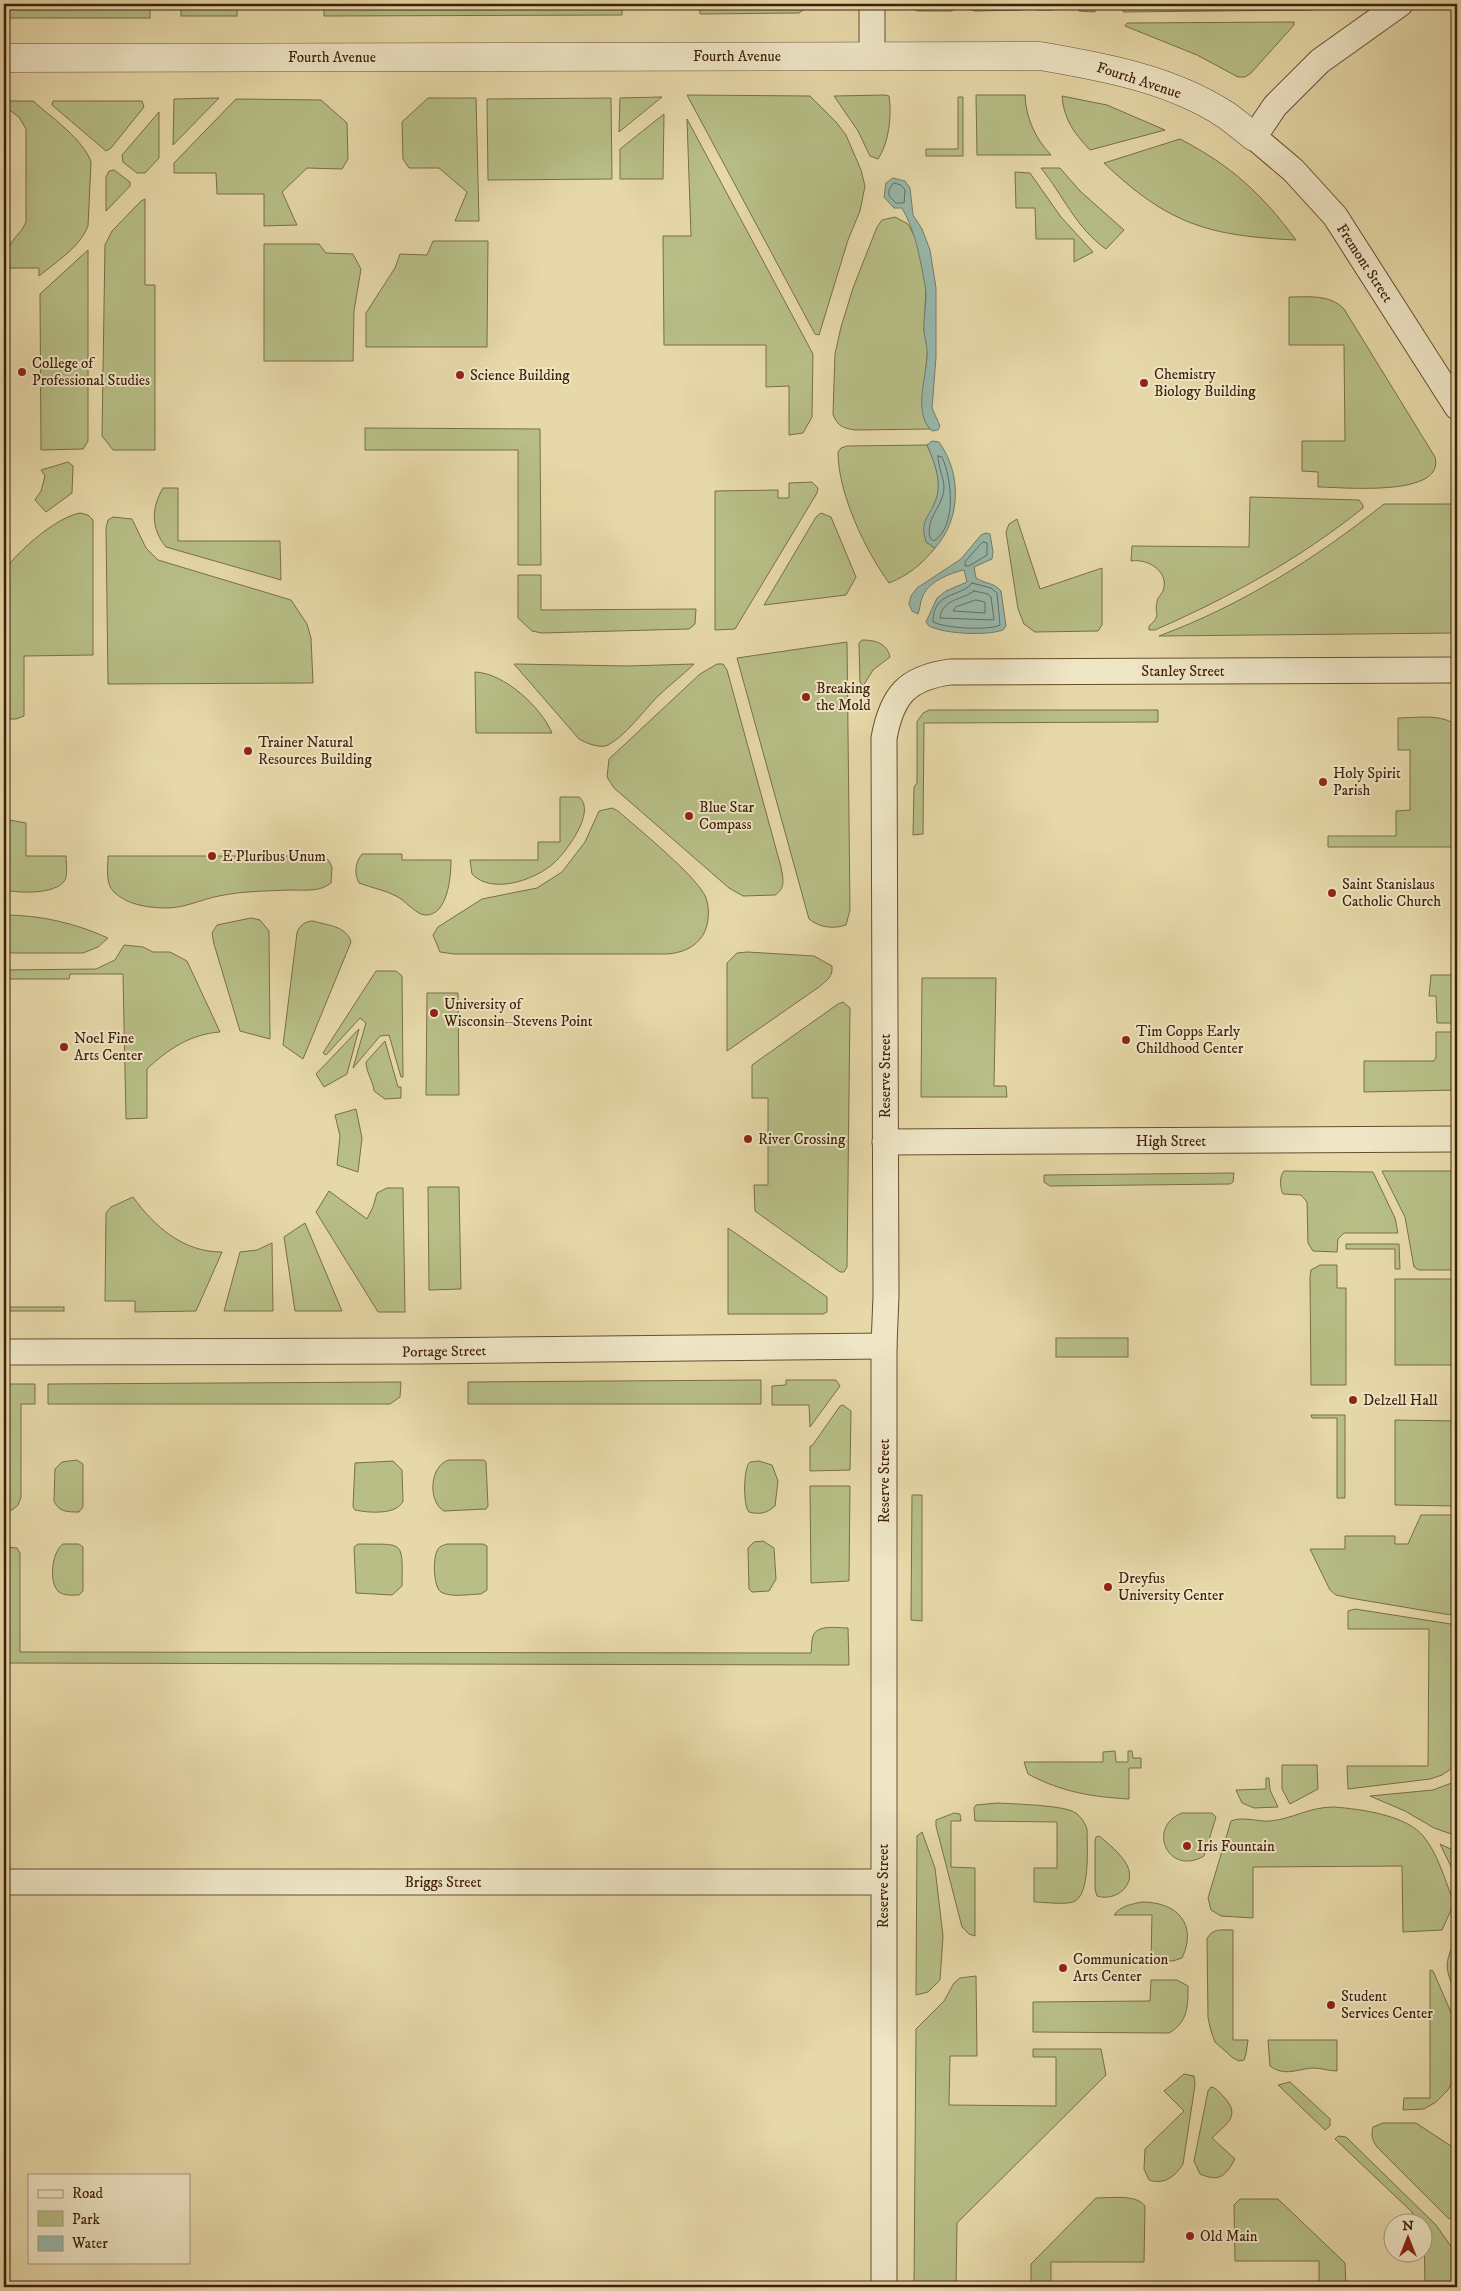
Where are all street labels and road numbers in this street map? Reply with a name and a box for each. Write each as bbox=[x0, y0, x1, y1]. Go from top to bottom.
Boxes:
street label: Fourth Avenue bbox=[693, 47, 781, 66]
street label: Fourth Avenue bbox=[288, 48, 376, 67]
street label: Fourth Avenue bbox=[1094, 58, 1184, 103]
street label: Fremont Street bbox=[1332, 220, 1397, 306]
street label: Stanley Street bbox=[1141, 662, 1225, 681]
street label: Reserve Street bbox=[876, 1034, 895, 1118]
street label: High Street bbox=[1136, 1132, 1206, 1151]
street label: Portage Street bbox=[402, 1341, 487, 1362]
street label: Reserve Street bbox=[875, 1439, 894, 1523]
street label: Reserve Street bbox=[874, 1844, 893, 1928]
street label: Briggs Street bbox=[404, 1873, 482, 1892]

